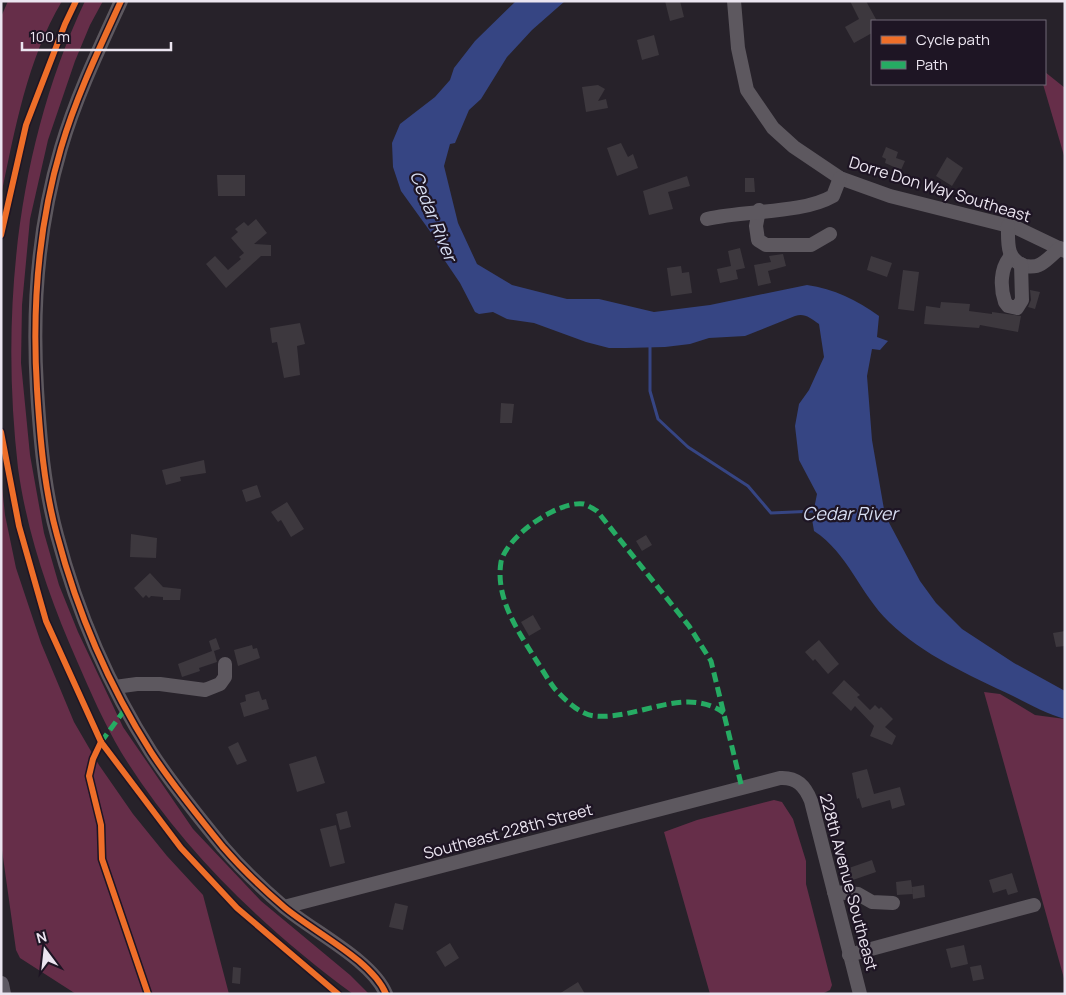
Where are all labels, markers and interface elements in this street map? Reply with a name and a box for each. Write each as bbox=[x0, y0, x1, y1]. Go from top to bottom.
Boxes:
scale bar bbox=[22, 20, 171, 52]
legend bbox=[871, 20, 1046, 85]
text: 100 m bbox=[30, 26, 70, 47]
text: Cycle path bbox=[916, 29, 990, 50]
text: Path bbox=[916, 54, 948, 75]
street label: Dorre Don Way Southeast bbox=[846, 151, 1034, 227]
water label: Cedar River bbox=[405, 167, 464, 267]
water label: Cedar River bbox=[802, 501, 900, 525]
street label: 228th Avenue Southeast bbox=[815, 791, 883, 973]
street label: Southeast 228th Street bbox=[421, 798, 595, 864]
north arrow bbox=[20, 925, 70, 975]
text: N bbox=[34, 926, 49, 947]

